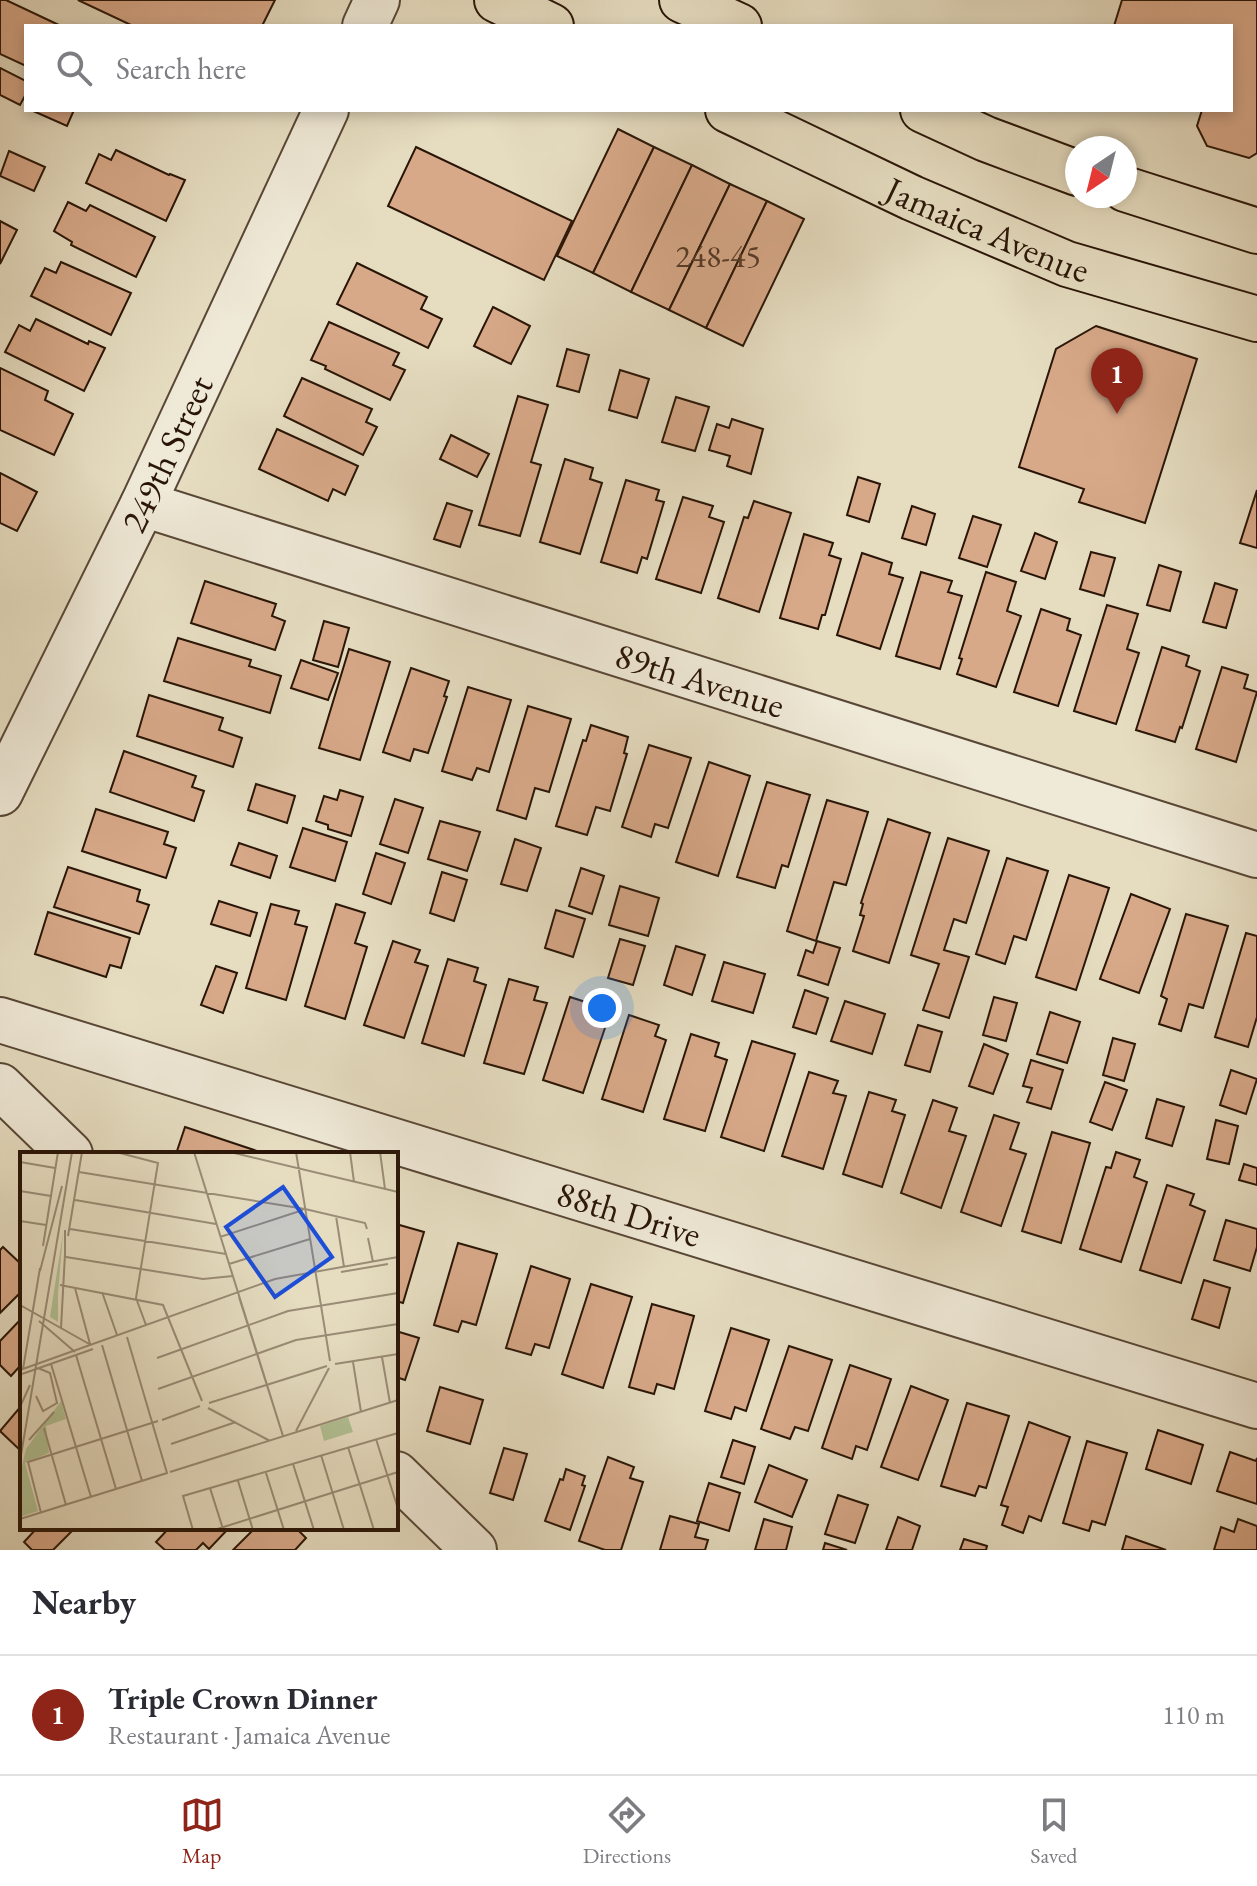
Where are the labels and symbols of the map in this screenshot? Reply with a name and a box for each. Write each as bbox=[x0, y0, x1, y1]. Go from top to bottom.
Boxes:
north arrow bbox=[1065, 136, 1137, 208]
street label: Jamaica Avenue bbox=[875, 164, 1095, 293]
house number: 248-45 bbox=[675, 235, 761, 277]
pin: 1 bbox=[1091, 348, 1143, 414]
street label: 249th Street bbox=[109, 367, 223, 540]
street label: 89th Avenue bbox=[609, 631, 791, 728]
your location bbox=[582, 988, 622, 1028]
inset map bbox=[20, 1152, 398, 1530]
street label: 88th Drive bbox=[551, 1169, 707, 1257]

